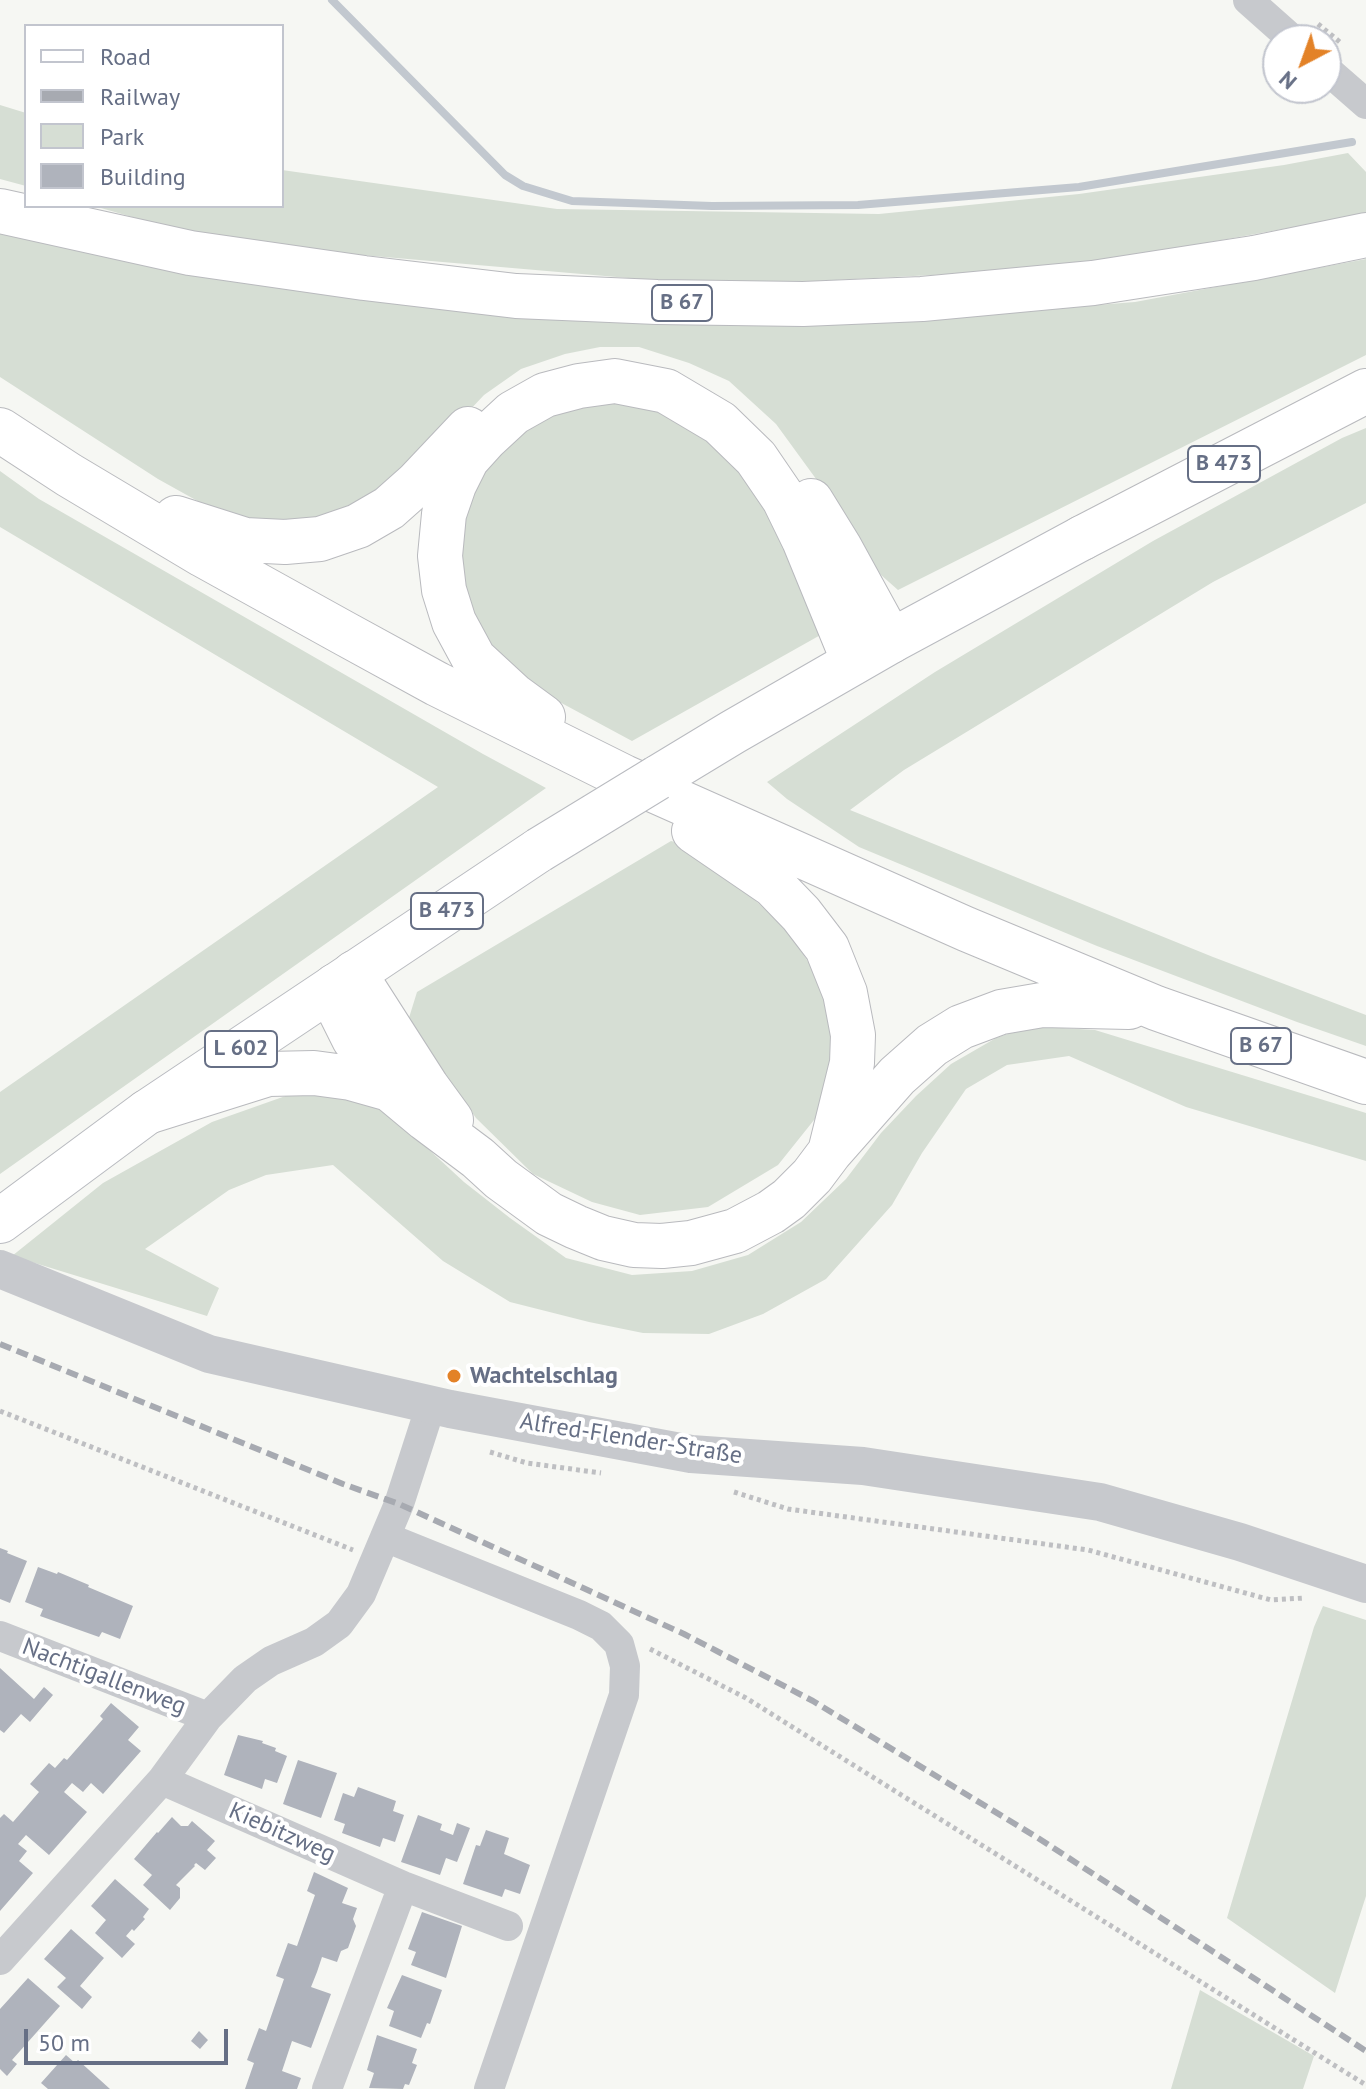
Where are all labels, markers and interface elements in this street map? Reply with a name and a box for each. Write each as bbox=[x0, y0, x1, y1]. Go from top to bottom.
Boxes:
legend bbox=[24, 24, 284, 208]
north arrow bbox=[1262, 24, 1342, 104]
text: Road bbox=[100, 41, 151, 72]
text: N bbox=[1273, 65, 1302, 96]
text: Railway bbox=[100, 81, 180, 112]
text: Park bbox=[100, 121, 144, 152]
text: Building bbox=[100, 161, 186, 192]
road number: B 67 bbox=[652, 285, 712, 321]
road number: B 473 bbox=[1188, 446, 1260, 482]
road number: B 473 bbox=[411, 893, 483, 929]
road number: B 67 bbox=[1231, 1028, 1291, 1064]
road number: L 602 bbox=[205, 1031, 277, 1067]
place label: Wachtelschlag bbox=[470, 1362, 618, 1390]
marker: Wachtelschlag bbox=[445, 1367, 463, 1385]
street label: Alfred-Flender-Straße bbox=[518, 1407, 744, 1471]
street label: Nachtigallenweg bbox=[18, 1633, 190, 1721]
street label: Kiebitzweg bbox=[224, 1797, 340, 1869]
scale bar bbox=[28, 2013, 232, 2063]
text: 50 m bbox=[38, 2027, 90, 2058]

